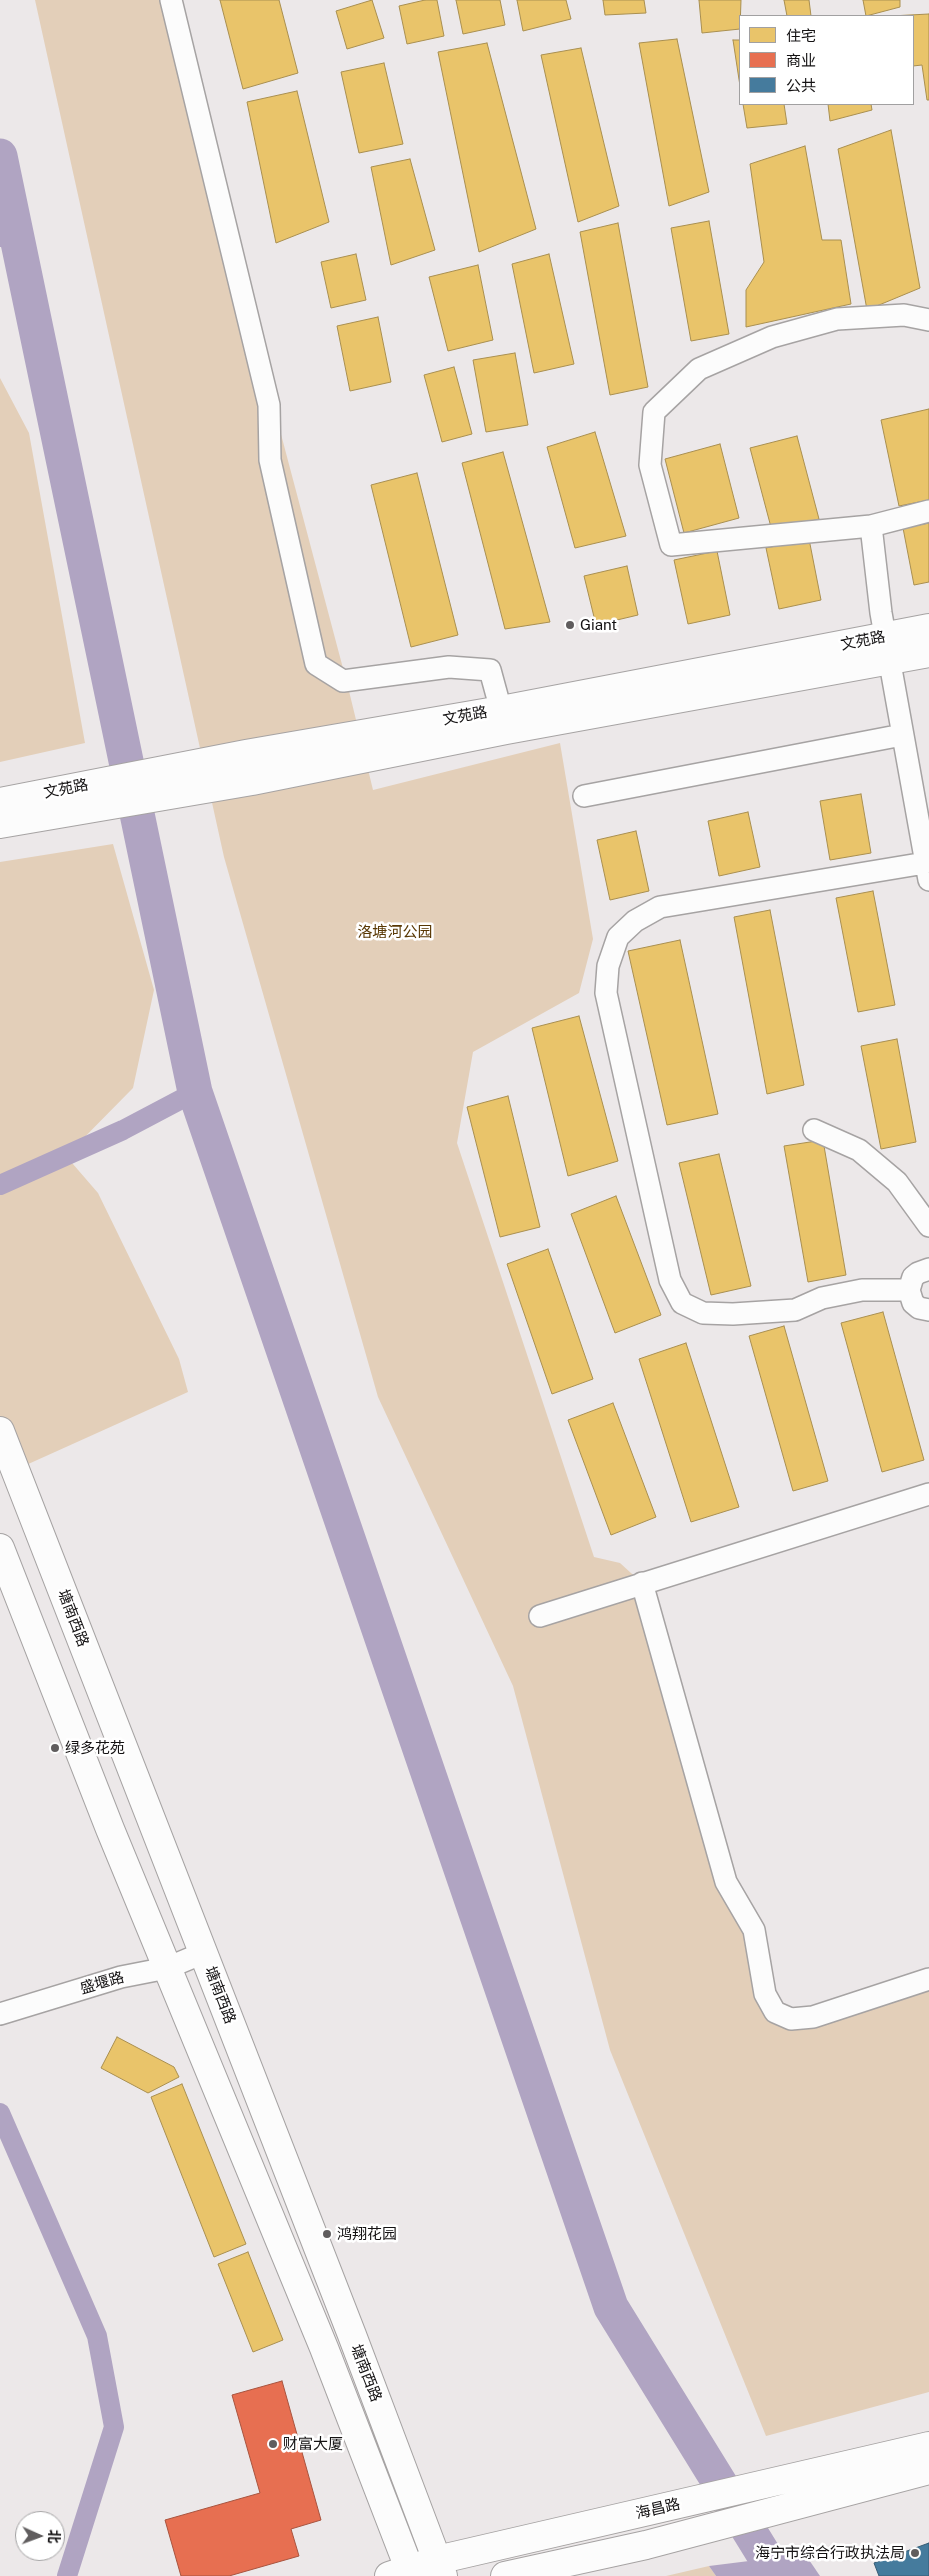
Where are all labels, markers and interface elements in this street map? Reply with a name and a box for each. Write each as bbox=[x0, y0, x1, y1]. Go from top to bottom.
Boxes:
legend bbox=[739, 15, 914, 105]
text: 住宅 bbox=[786, 27, 816, 44]
text: 商业 bbox=[786, 52, 816, 69]
text: 公共 bbox=[786, 77, 816, 94]
place label: Giant bbox=[580, 616, 617, 634]
marker: Giant bbox=[564, 619, 576, 631]
street label: 文苑路 bbox=[839, 628, 887, 654]
street label: 文苑路 bbox=[441, 703, 489, 729]
street label: 文苑路 bbox=[42, 776, 90, 802]
park label: 洛塘河公园 bbox=[358, 923, 432, 941]
street label: 塘南西路 bbox=[54, 1587, 92, 1649]
place label: 绿多花苑 bbox=[65, 1739, 125, 1757]
marker: 绿多花苑 bbox=[49, 1742, 61, 1754]
street label: 塘南西路 bbox=[201, 1964, 239, 2026]
street label: 盛堰路 bbox=[78, 1968, 126, 1998]
place label: 鸿翔花园 bbox=[337, 2225, 397, 2243]
marker: 鸿翔花园 bbox=[321, 2228, 333, 2240]
street label: 塘南西路 bbox=[347, 2342, 385, 2404]
place label: 财富大厦 bbox=[283, 2435, 343, 2453]
marker: 财富大厦 bbox=[267, 2438, 279, 2450]
street label: 海昌路 bbox=[634, 2495, 682, 2523]
north arrow bbox=[15, 2511, 65, 2561]
text: 北 bbox=[46, 2529, 62, 2544]
place label: 海宁市综合行政执法局 bbox=[755, 2544, 905, 2562]
marker: 海宁市综合行政执法局 bbox=[909, 2547, 921, 2559]

